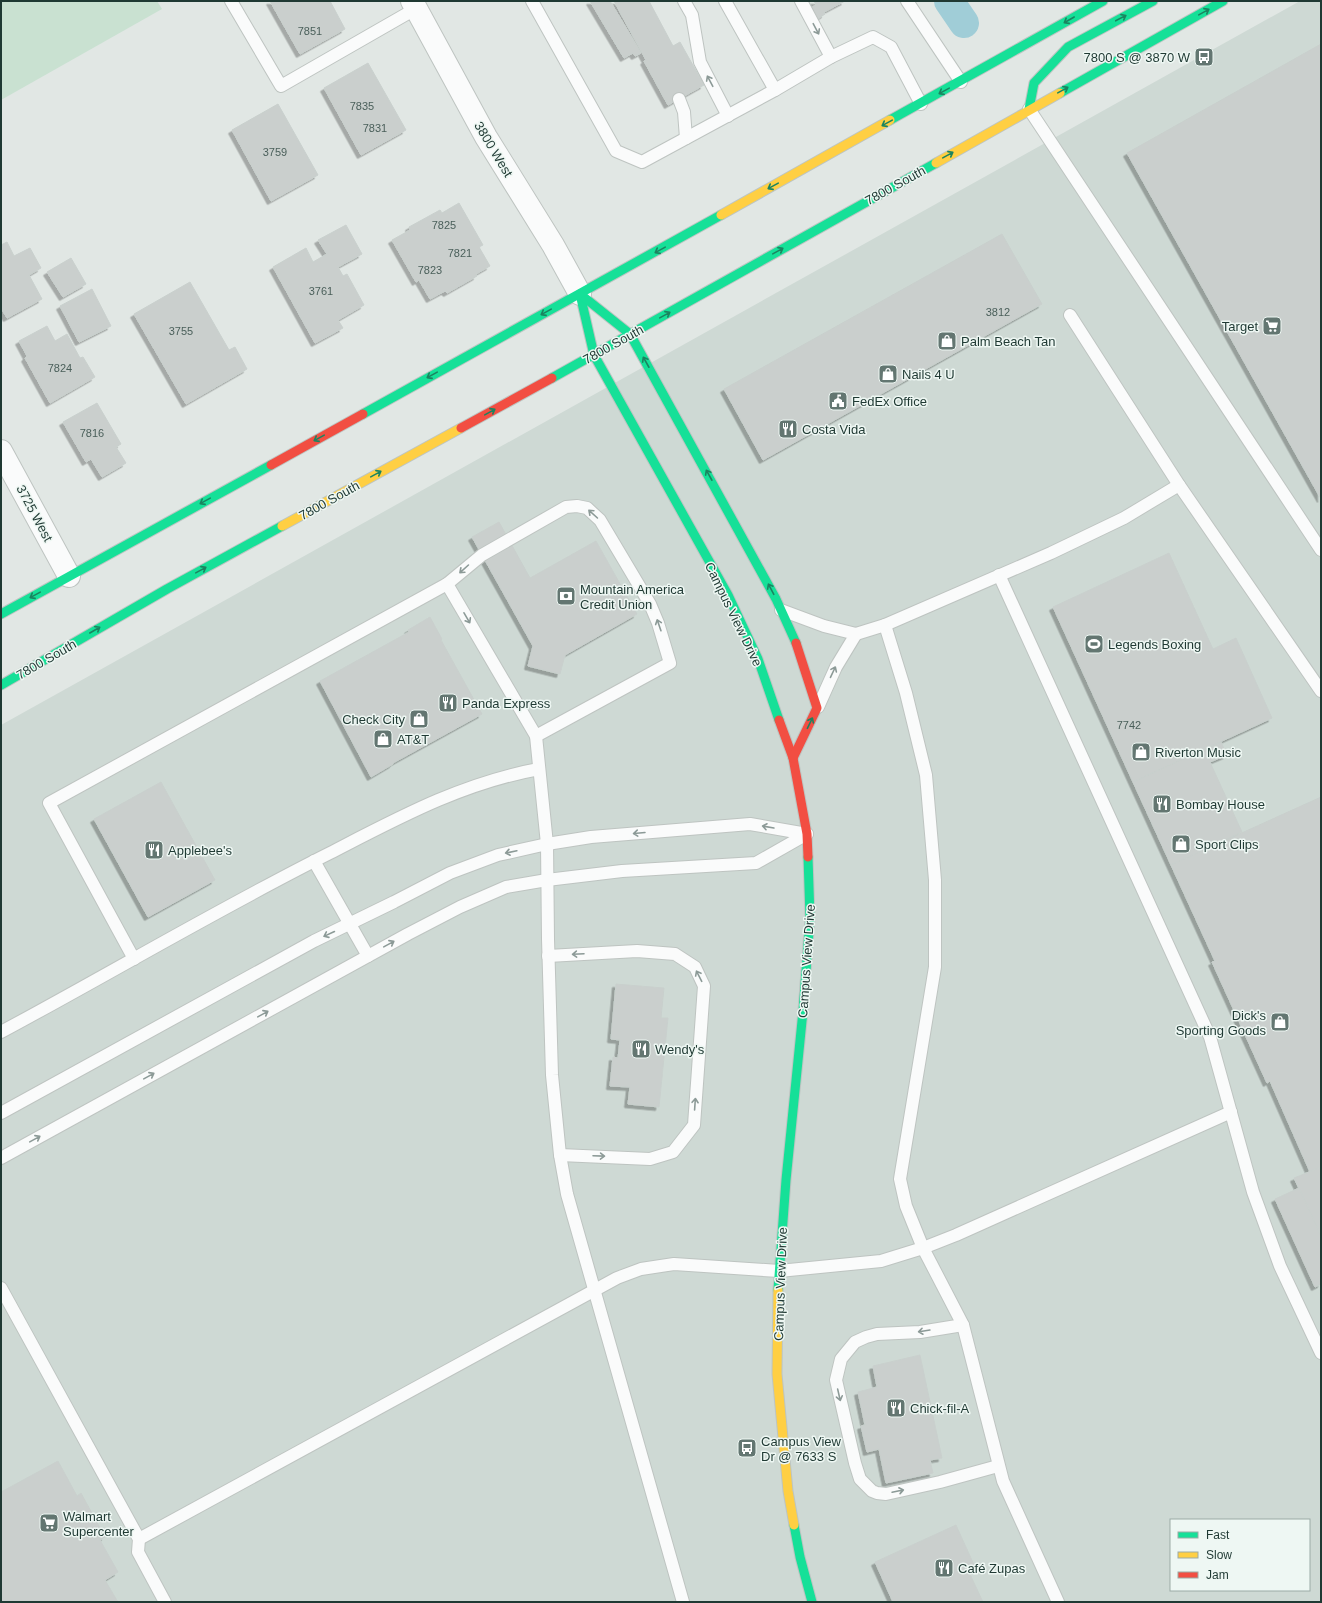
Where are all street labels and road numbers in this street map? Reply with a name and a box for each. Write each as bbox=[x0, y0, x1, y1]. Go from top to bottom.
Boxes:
street label: 3800 West bbox=[471, 119, 516, 180]
street label: 7800 South bbox=[863, 163, 928, 208]
street label: 7800 South bbox=[581, 322, 646, 367]
street label: 7800 South bbox=[297, 478, 362, 523]
street label: 3725 West bbox=[13, 482, 56, 544]
street label: Campus View Drive bbox=[702, 560, 765, 669]
street label: 7800 South bbox=[14, 636, 79, 683]
street label: Campus View Drive bbox=[795, 904, 818, 1018]
street label: Campus View Drive bbox=[771, 1227, 790, 1341]

